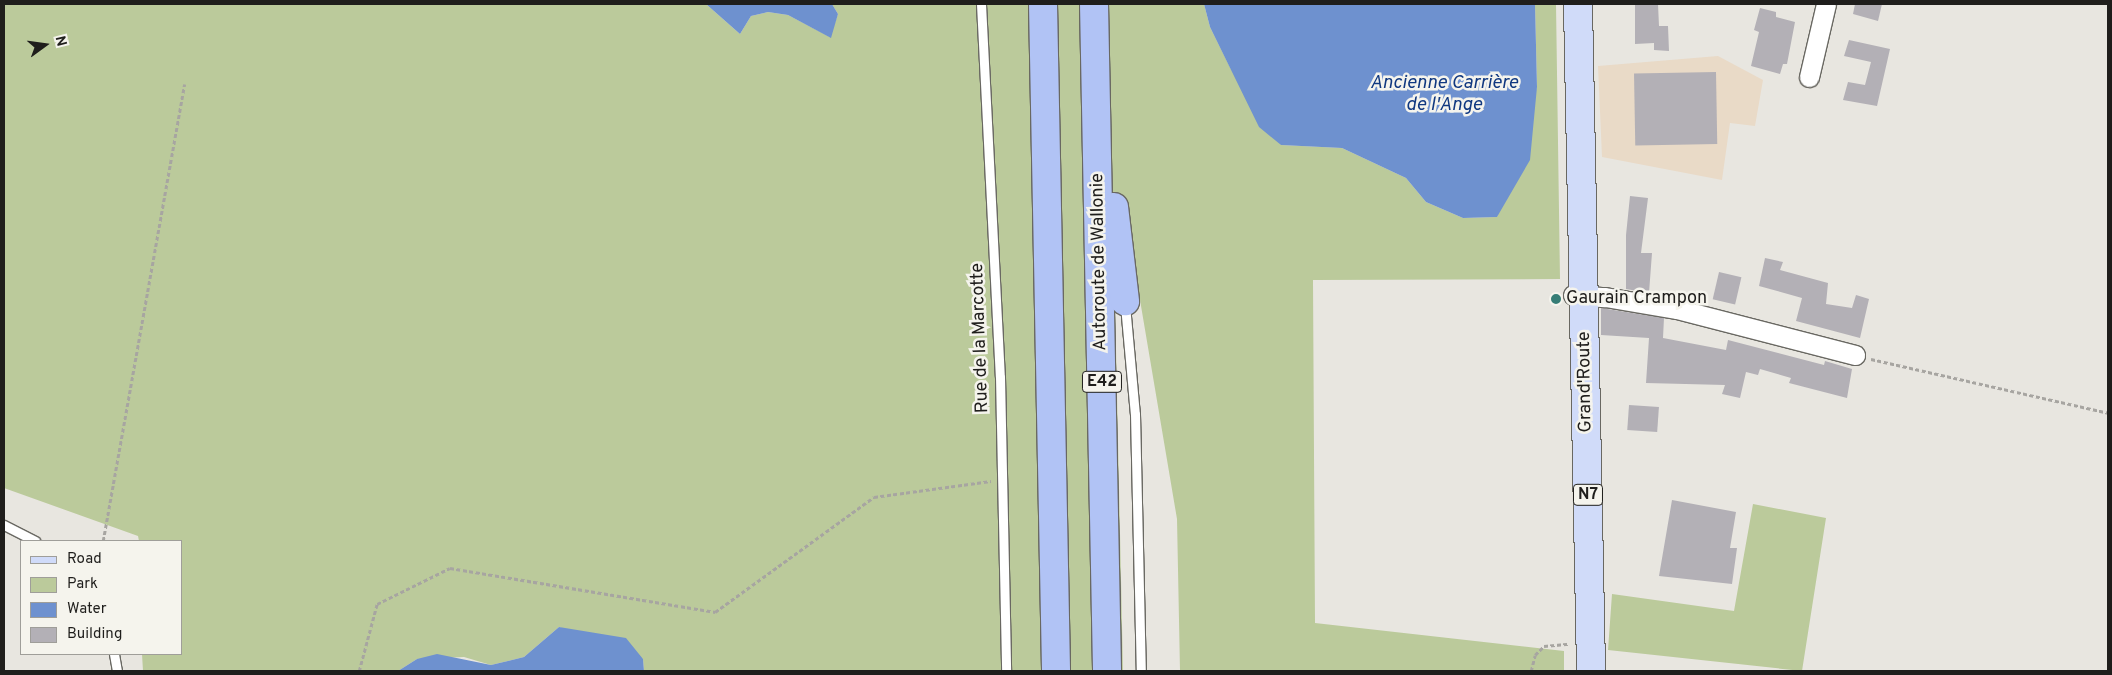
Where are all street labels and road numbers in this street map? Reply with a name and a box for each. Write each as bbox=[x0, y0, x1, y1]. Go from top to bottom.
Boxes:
street label: Autoroute de Wallonie bbox=[1088, 173, 1112, 351]
street label: Rue de la Marcotte bbox=[968, 263, 994, 413]
street label: Grand'Route bbox=[1574, 331, 1598, 433]
road number: E42 bbox=[1081, 368, 1123, 396]
road number: N7 bbox=[1572, 482, 1604, 508]

